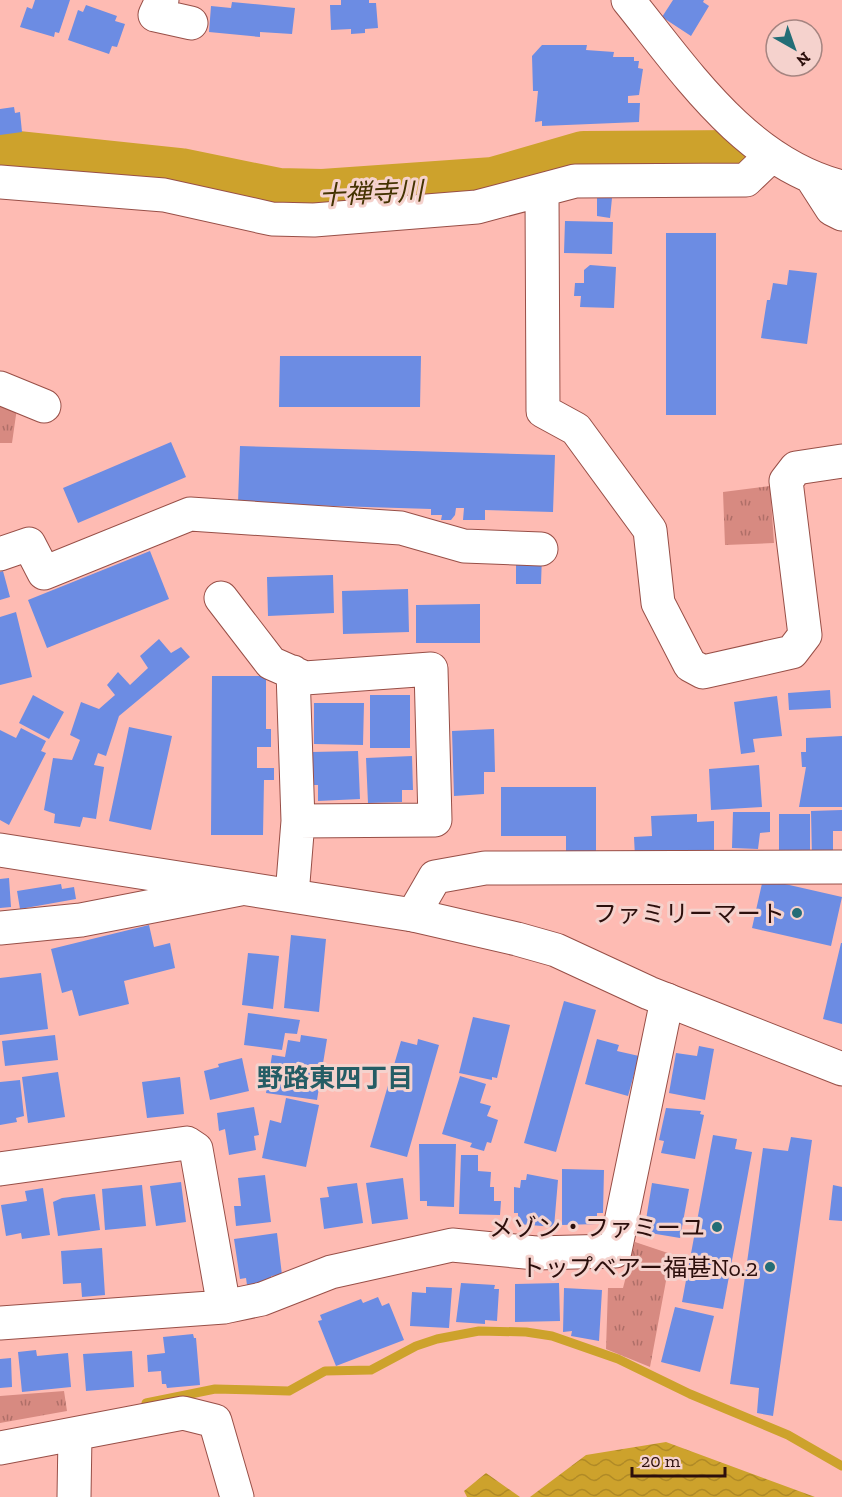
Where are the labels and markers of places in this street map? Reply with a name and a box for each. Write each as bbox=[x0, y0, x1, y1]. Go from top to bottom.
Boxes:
place label: ファミリーマート bbox=[593, 899, 785, 928]
marker: ファミリーマート bbox=[790, 906, 804, 920]
place label: メゾン・ファミーユ bbox=[489, 1213, 705, 1242]
marker: メゾン・ファミーユ bbox=[710, 1220, 724, 1234]
place label: トップベアー福甚No.2 bbox=[521, 1253, 758, 1282]
marker: トップベアー福甚No.2 bbox=[763, 1260, 777, 1274]

